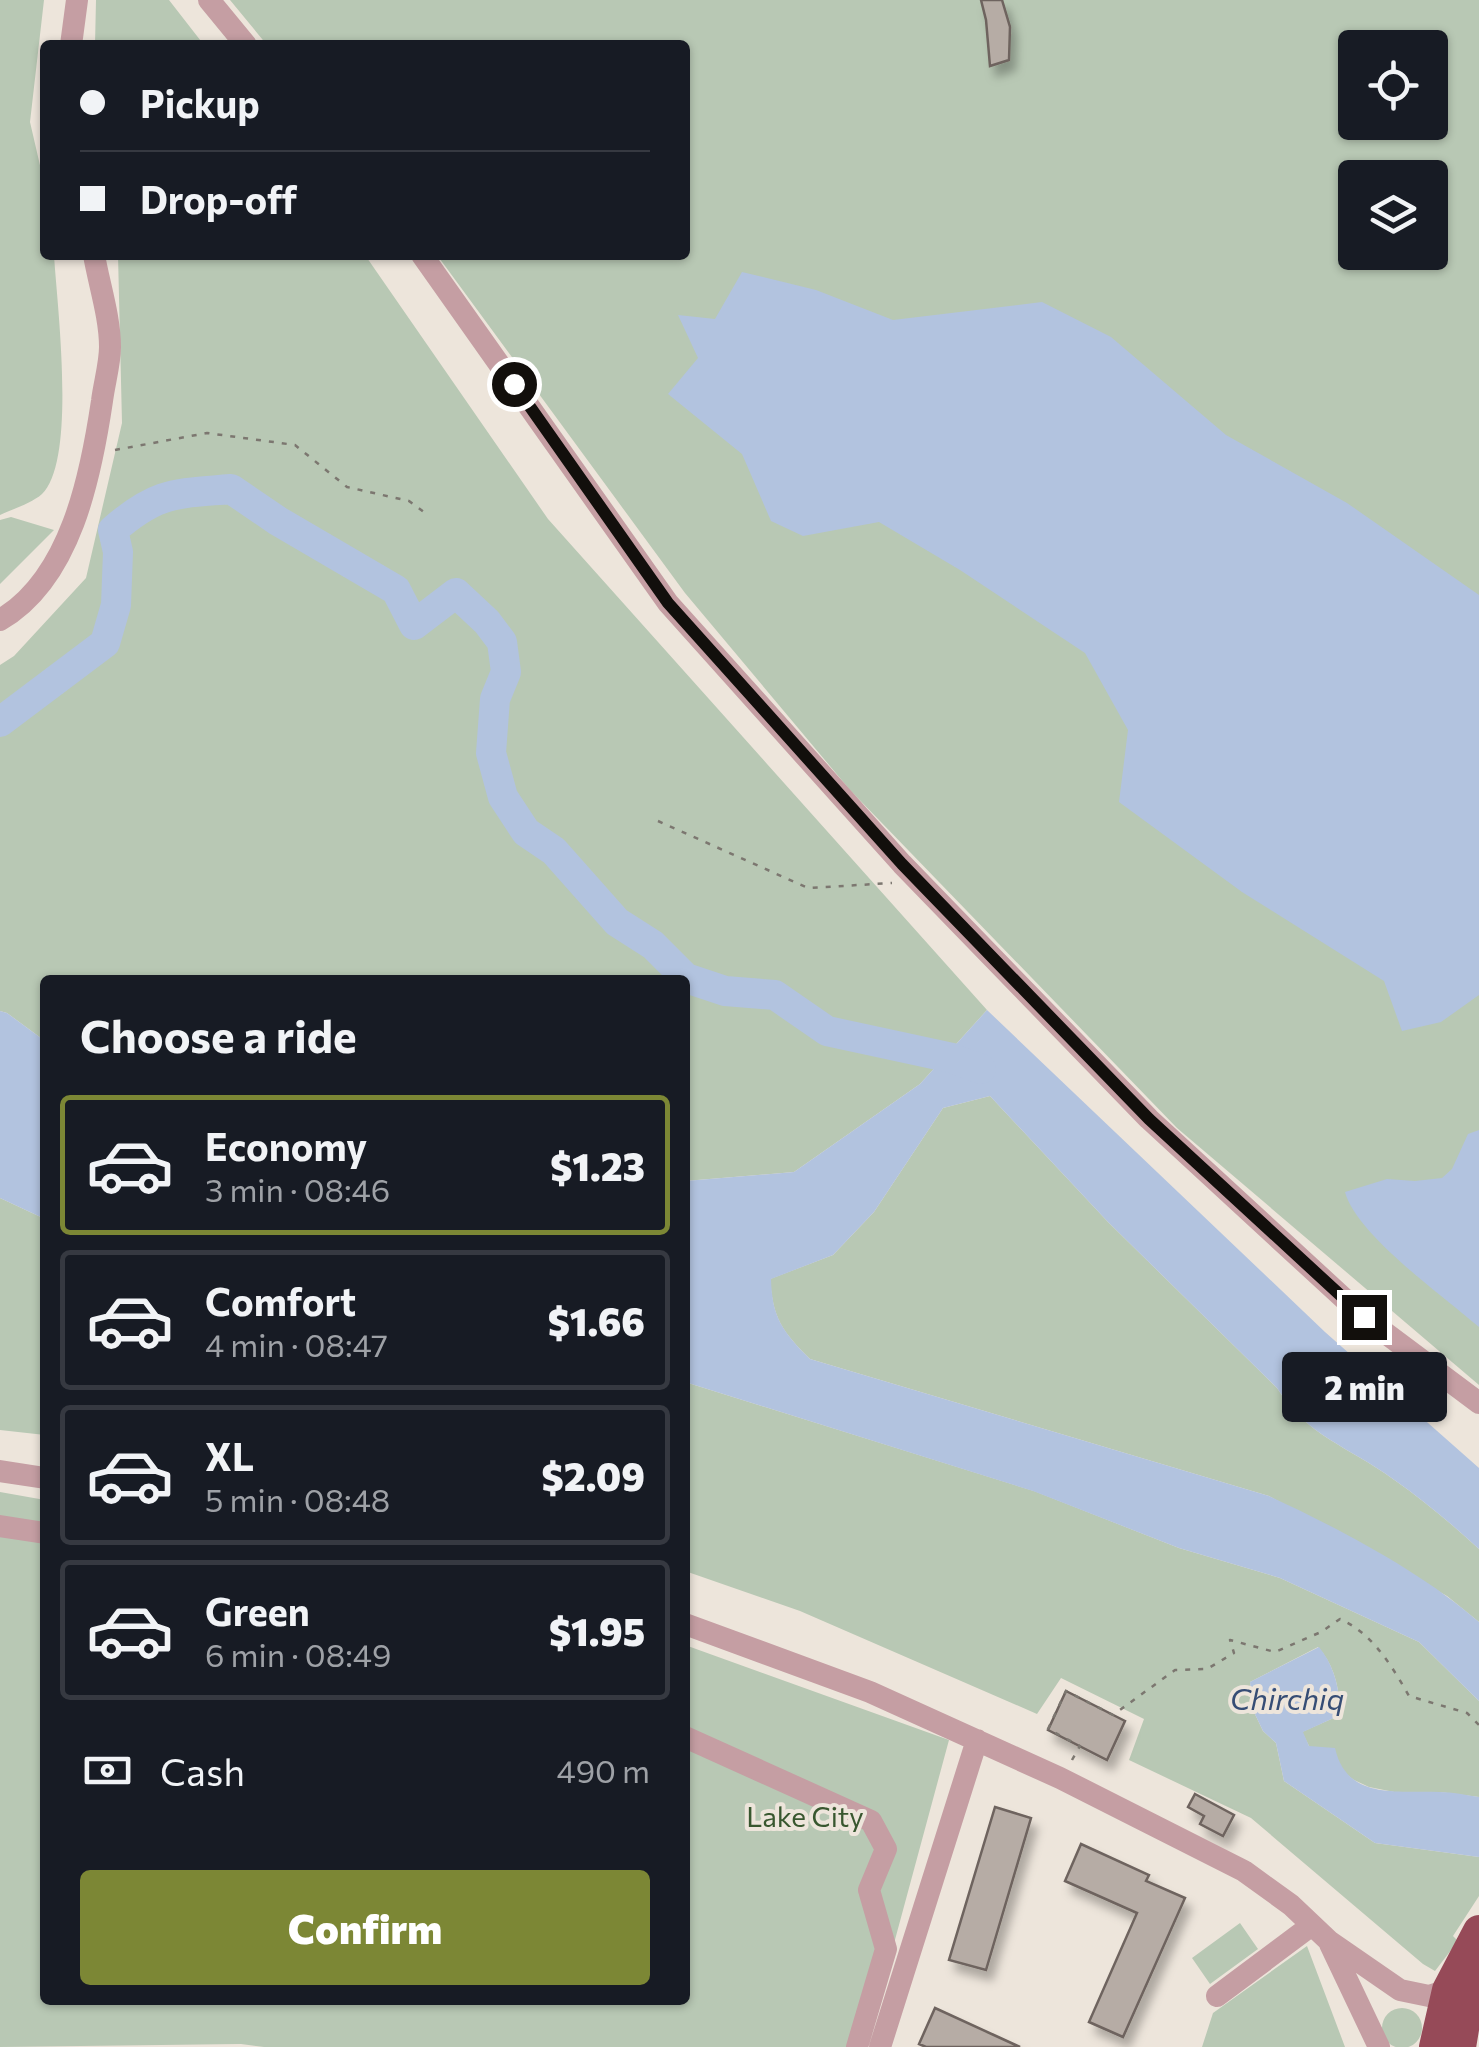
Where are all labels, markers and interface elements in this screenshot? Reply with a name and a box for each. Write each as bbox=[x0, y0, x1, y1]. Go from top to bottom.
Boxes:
map controls bbox=[1338, 30, 1448, 270]
button: locate bbox=[1338, 30, 1448, 140]
text: Pickup bbox=[140, 79, 260, 126]
button: layers bbox=[1338, 160, 1448, 270]
text: Drop-off bbox=[140, 175, 297, 222]
route start bbox=[492, 362, 537, 407]
text: Choose a ride bbox=[80, 1007, 357, 1062]
icon: car bbox=[85, 1120, 175, 1210]
text: Economy bbox=[205, 1122, 367, 1169]
text: $1.23 bbox=[550, 1142, 645, 1189]
text: 3 min · 08:46 bbox=[205, 1169, 390, 1209]
icon: car bbox=[85, 1275, 175, 1365]
text: Comfort bbox=[205, 1277, 356, 1324]
route end bbox=[1342, 1295, 1387, 1340]
text: $1.66 bbox=[548, 1297, 645, 1344]
text: 4 min · 08:47 bbox=[205, 1324, 388, 1364]
callout: 2 min bbox=[1282, 1352, 1446, 1422]
text: 2 min bbox=[1324, 1367, 1405, 1407]
icon: car bbox=[85, 1430, 175, 1520]
text: XL bbox=[205, 1432, 254, 1479]
text: $2.09 bbox=[542, 1452, 645, 1499]
text: 5 min · 08:48 bbox=[205, 1479, 390, 1519]
icon: car bbox=[85, 1585, 175, 1675]
text: Green bbox=[205, 1587, 310, 1634]
text: $1.95 bbox=[549, 1607, 645, 1654]
text: 6 min · 08:49 bbox=[205, 1634, 391, 1674]
water label: Chirchiq bbox=[1230, 1679, 1344, 1716]
icon: cash bbox=[80, 1743, 135, 1798]
text: Cash bbox=[160, 1747, 245, 1794]
text: 490 m bbox=[556, 1750, 650, 1790]
park label: Lake City bbox=[746, 1799, 864, 1833]
button: Confirm bbox=[80, 1870, 650, 1985]

